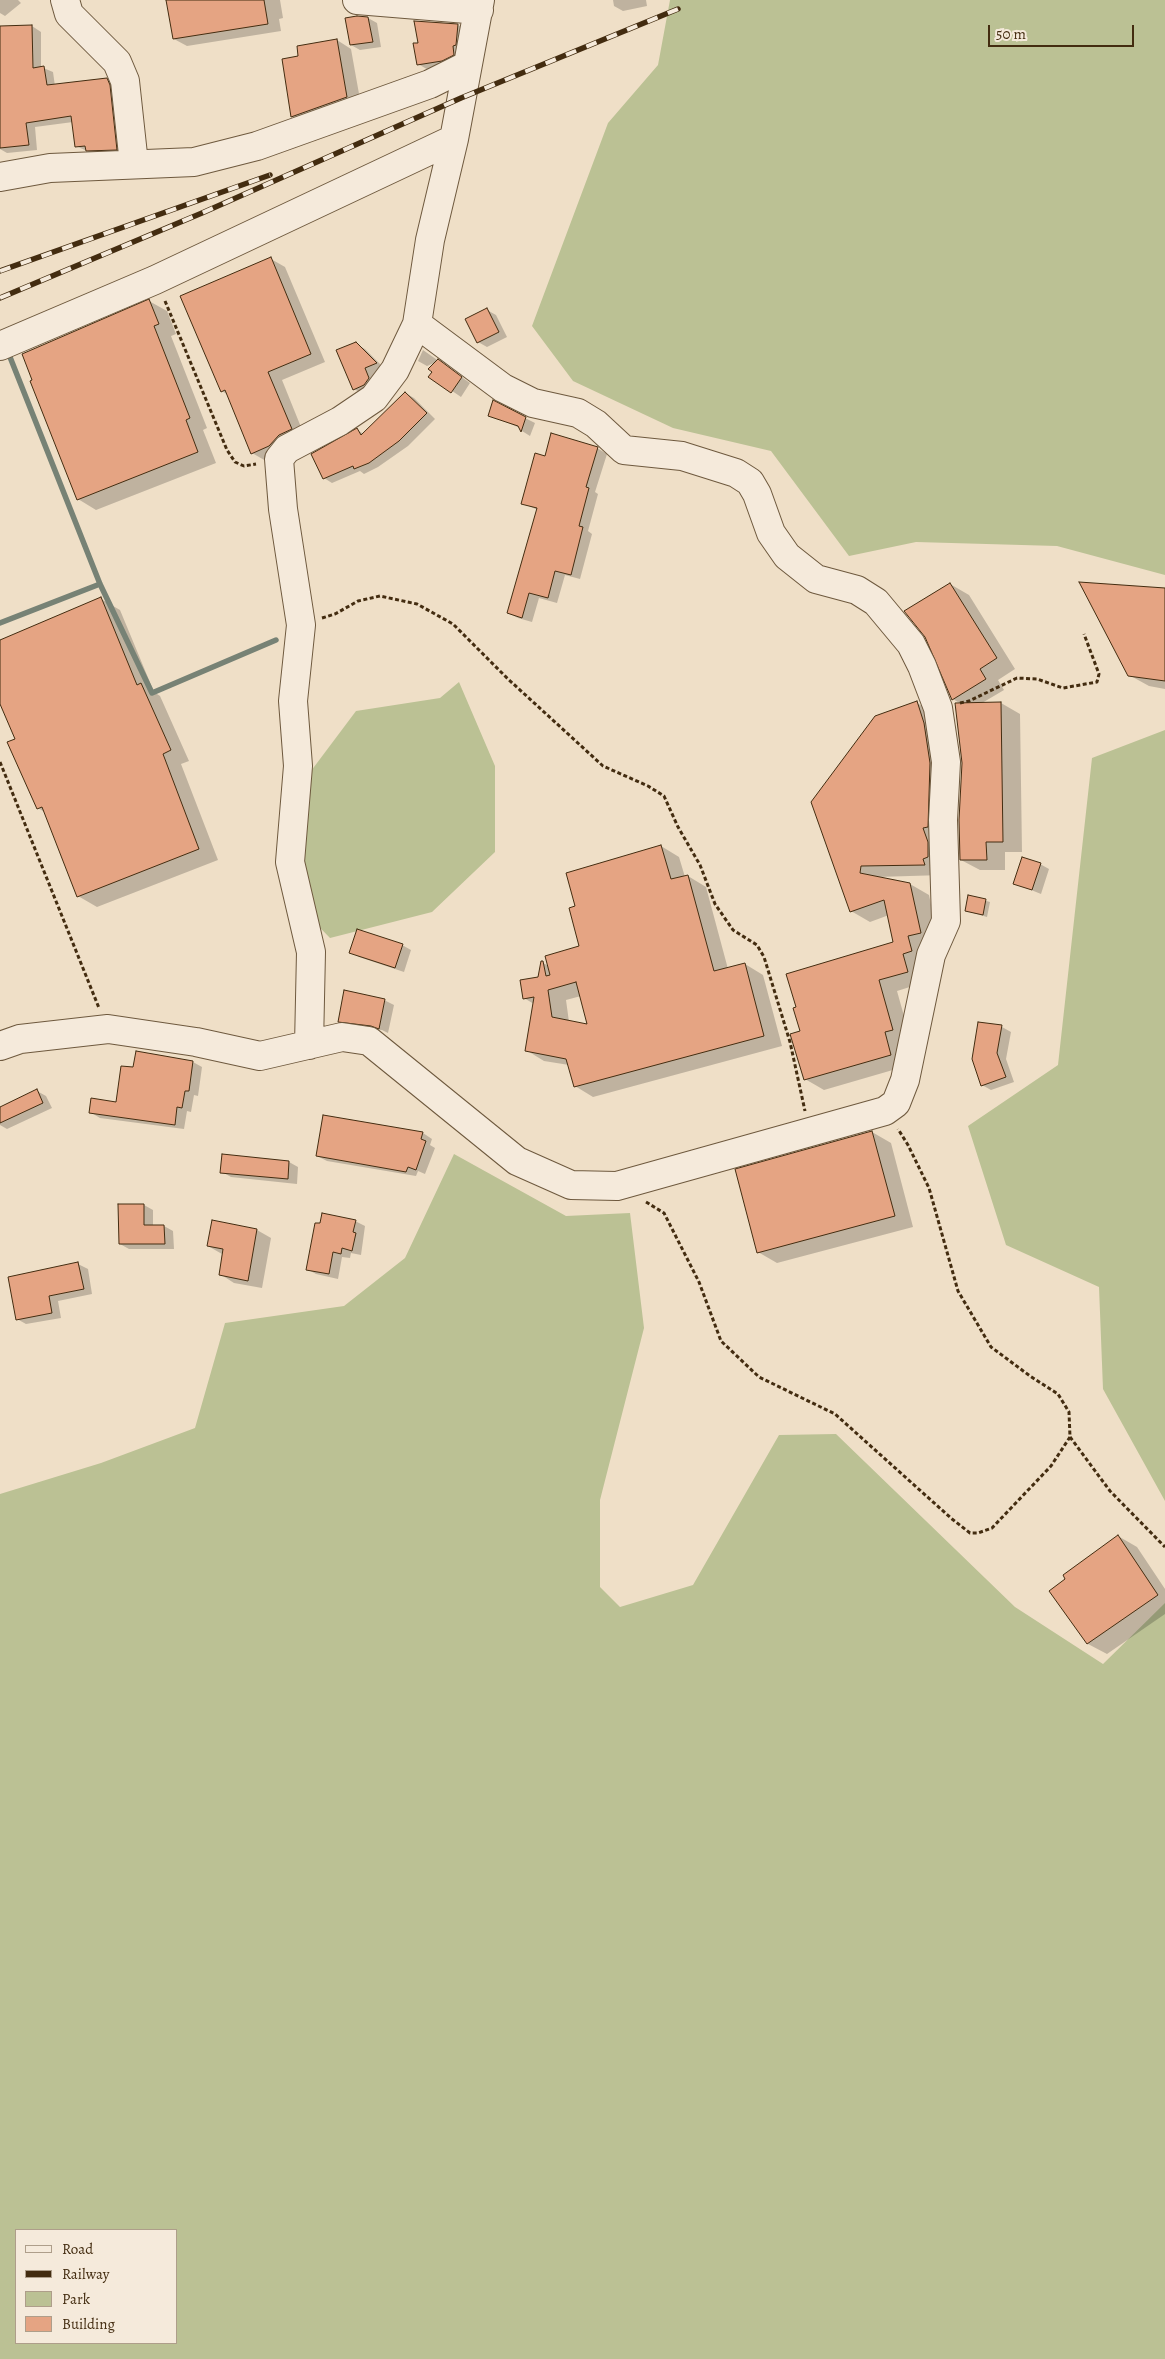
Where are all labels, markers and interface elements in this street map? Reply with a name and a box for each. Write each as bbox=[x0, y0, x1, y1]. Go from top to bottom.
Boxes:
scale bar bbox=[990, 15, 1136, 47]
text: 50 m bbox=[996, 24, 1026, 44]
legend bbox=[15, 2229, 178, 2344]
text: Road bbox=[62, 2239, 93, 2259]
text: Railway bbox=[62, 2264, 109, 2284]
text: Park bbox=[62, 2289, 90, 2309]
text: Building bbox=[62, 2314, 115, 2334]

